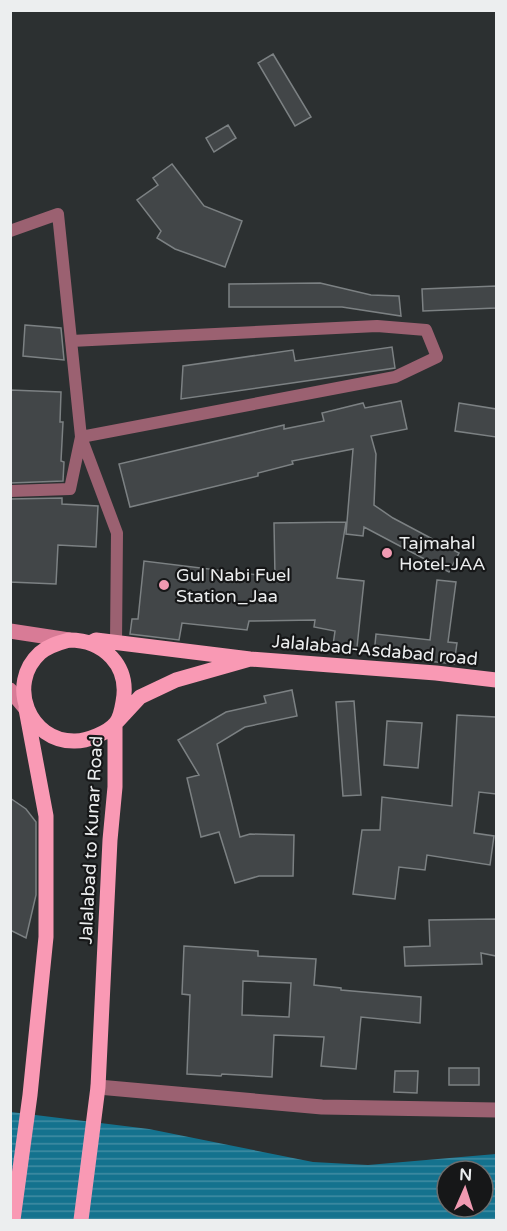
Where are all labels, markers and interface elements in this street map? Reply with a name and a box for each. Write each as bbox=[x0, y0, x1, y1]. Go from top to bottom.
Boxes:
place label: Tajmahal Hotel-JAA bbox=[399, 532, 486, 575]
marker: Tajmahal Hotel-JAA bbox=[380, 546, 394, 560]
place label: Gul Nabi Fuel Station_Jaa bbox=[176, 564, 291, 607]
marker: Gul Nabi Fuel Station_Jaa bbox=[157, 578, 171, 592]
street label: Jalalabad-Asdabad road bbox=[271, 630, 479, 670]
street label: Jalalabad to Kunar Road bbox=[75, 735, 107, 945]
north arrow bbox=[435, 1159, 495, 1219]
text: N bbox=[459, 1165, 473, 1185]

